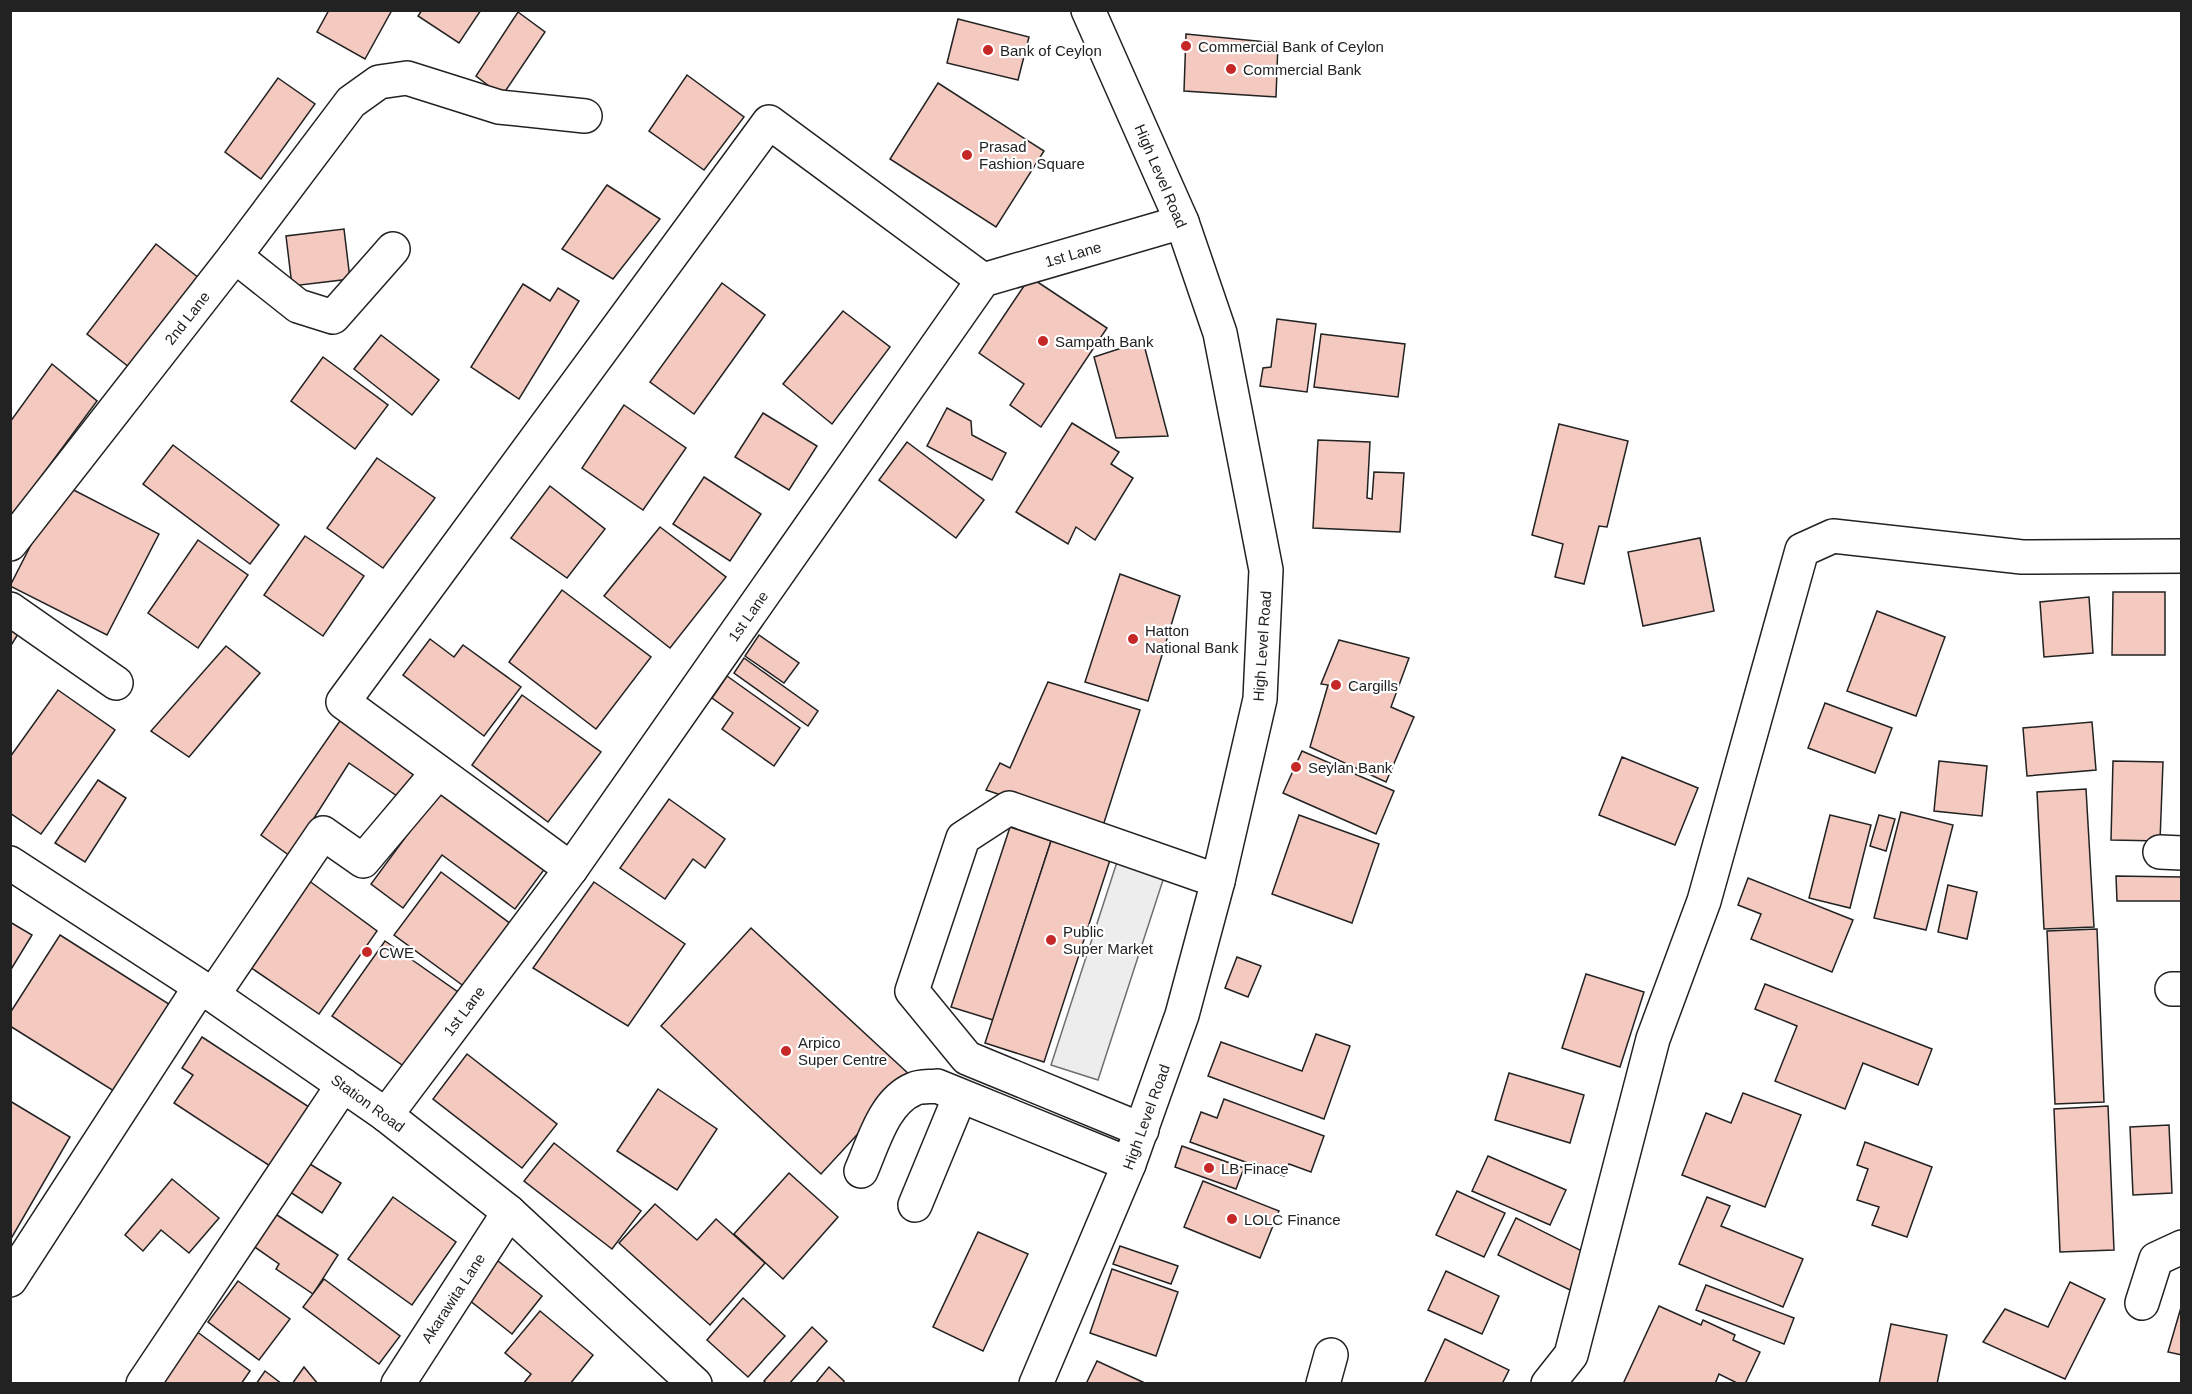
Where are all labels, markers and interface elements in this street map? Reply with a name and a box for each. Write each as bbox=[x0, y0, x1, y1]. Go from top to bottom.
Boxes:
place label: Commercial Bank of Ceylon bbox=[1198, 38, 1384, 55]
marker: Commercial Bank of Ceylon bbox=[1179, 39, 1193, 53]
place label: Bank of Ceylon bbox=[1000, 42, 1102, 59]
marker: Bank of Ceylon bbox=[981, 43, 995, 57]
place label: Commercial Bank bbox=[1243, 61, 1362, 78]
marker: Commercial Bank bbox=[1224, 62, 1238, 76]
street label: High Level Road bbox=[1132, 122, 1190, 230]
place label: Prasad Fashion Square bbox=[979, 138, 1085, 172]
marker: Prasad Fashion Square bbox=[960, 148, 974, 162]
street label: 1st Lane bbox=[1043, 238, 1103, 270]
street label: 2nd Lane bbox=[161, 288, 213, 348]
place label: Sampath Bank bbox=[1055, 333, 1154, 350]
marker: Sampath Bank bbox=[1036, 334, 1050, 348]
street label: 1st Lane bbox=[725, 588, 771, 644]
street label: High Level Road bbox=[1250, 590, 1274, 702]
place label: Hatton National Bank bbox=[1145, 622, 1239, 656]
marker: Hatton National Bank bbox=[1126, 632, 1140, 646]
place label: Cargills bbox=[1348, 677, 1398, 694]
marker: Cargills bbox=[1329, 678, 1343, 692]
place label: Seylan Bank bbox=[1308, 759, 1393, 776]
marker: Seylan Bank bbox=[1289, 760, 1303, 774]
place label: Public Super Market bbox=[1063, 923, 1154, 957]
marker: Public Super Market bbox=[1044, 933, 1058, 947]
place label: CWE bbox=[379, 944, 414, 961]
marker: CWE bbox=[360, 945, 374, 959]
street label: 1st Lane bbox=[440, 983, 488, 1039]
place label: Arpico Super Centre bbox=[798, 1034, 887, 1068]
marker: Arpico Super Centre bbox=[779, 1044, 793, 1058]
street label: High Level Road bbox=[1119, 1062, 1173, 1172]
street label: Station Road bbox=[328, 1071, 408, 1135]
place label: LB Finace bbox=[1221, 1160, 1289, 1177]
marker: LB Finace bbox=[1202, 1161, 1216, 1175]
place label: LOLC Finance bbox=[1244, 1211, 1341, 1228]
marker: LOLC Finance bbox=[1225, 1212, 1239, 1226]
street label: Akarawita Lane bbox=[418, 1250, 488, 1346]

